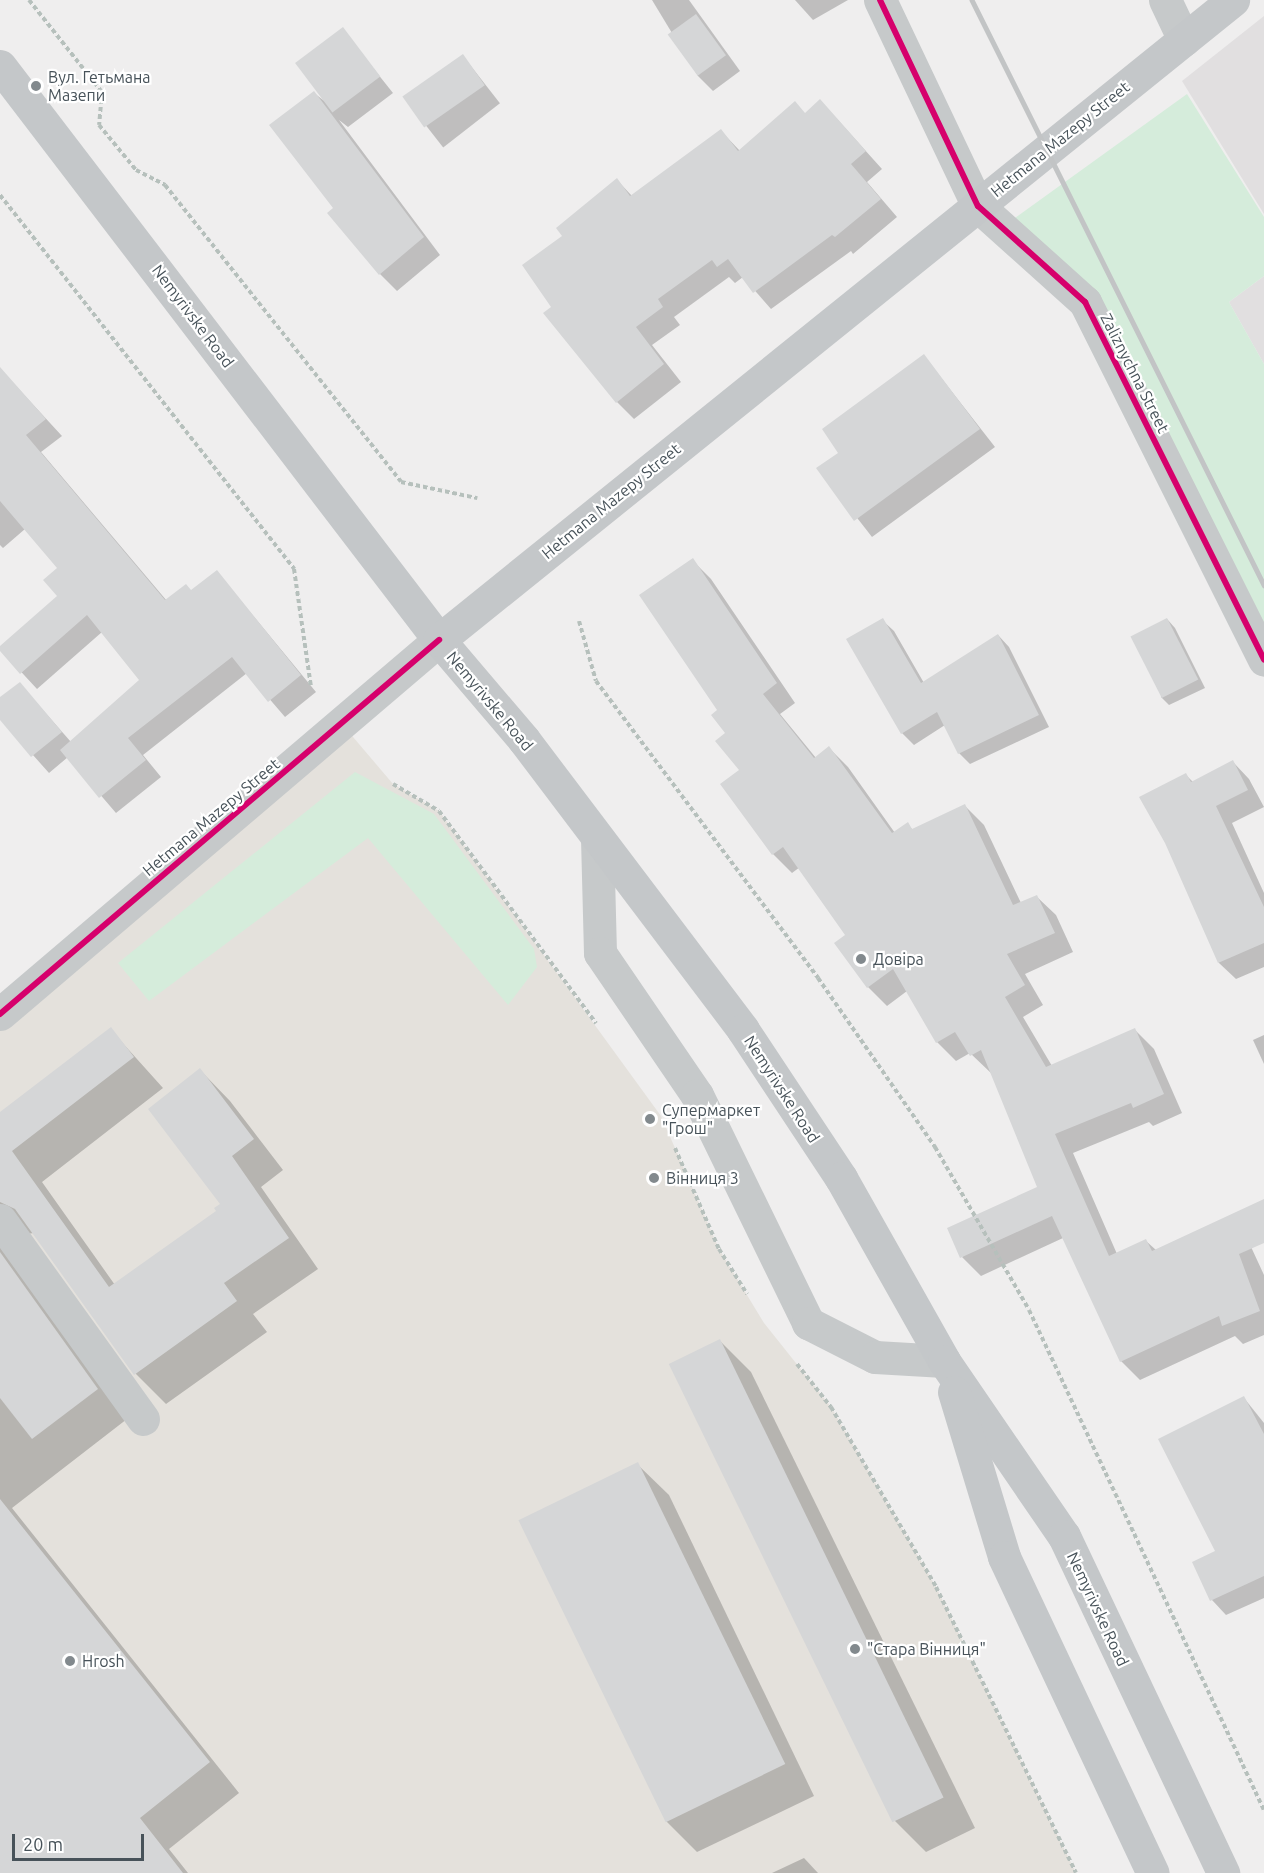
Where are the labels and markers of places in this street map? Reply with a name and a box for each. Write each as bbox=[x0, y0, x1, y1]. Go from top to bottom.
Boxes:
place label: Вул. Гетьмана Мазепи bbox=[48, 67, 151, 105]
marker: Вул. Гетьмана Мазепи bbox=[29, 79, 43, 93]
place label: Довіра bbox=[873, 949, 924, 969]
marker: Довіра bbox=[854, 952, 868, 966]
place label: Супермаркет "Грош" bbox=[662, 1100, 760, 1138]
marker: Супермаркет "Грош" bbox=[643, 1112, 657, 1126]
place label: Вінниця 3 bbox=[666, 1168, 739, 1188]
marker: Вінниця 3 bbox=[647, 1171, 661, 1185]
place label: "Стара Вінниця" bbox=[867, 1639, 986, 1659]
marker: "Стара Вінниця" bbox=[848, 1642, 862, 1656]
place label: Hrosh bbox=[82, 1651, 125, 1671]
marker: Hrosh bbox=[63, 1654, 77, 1668]

